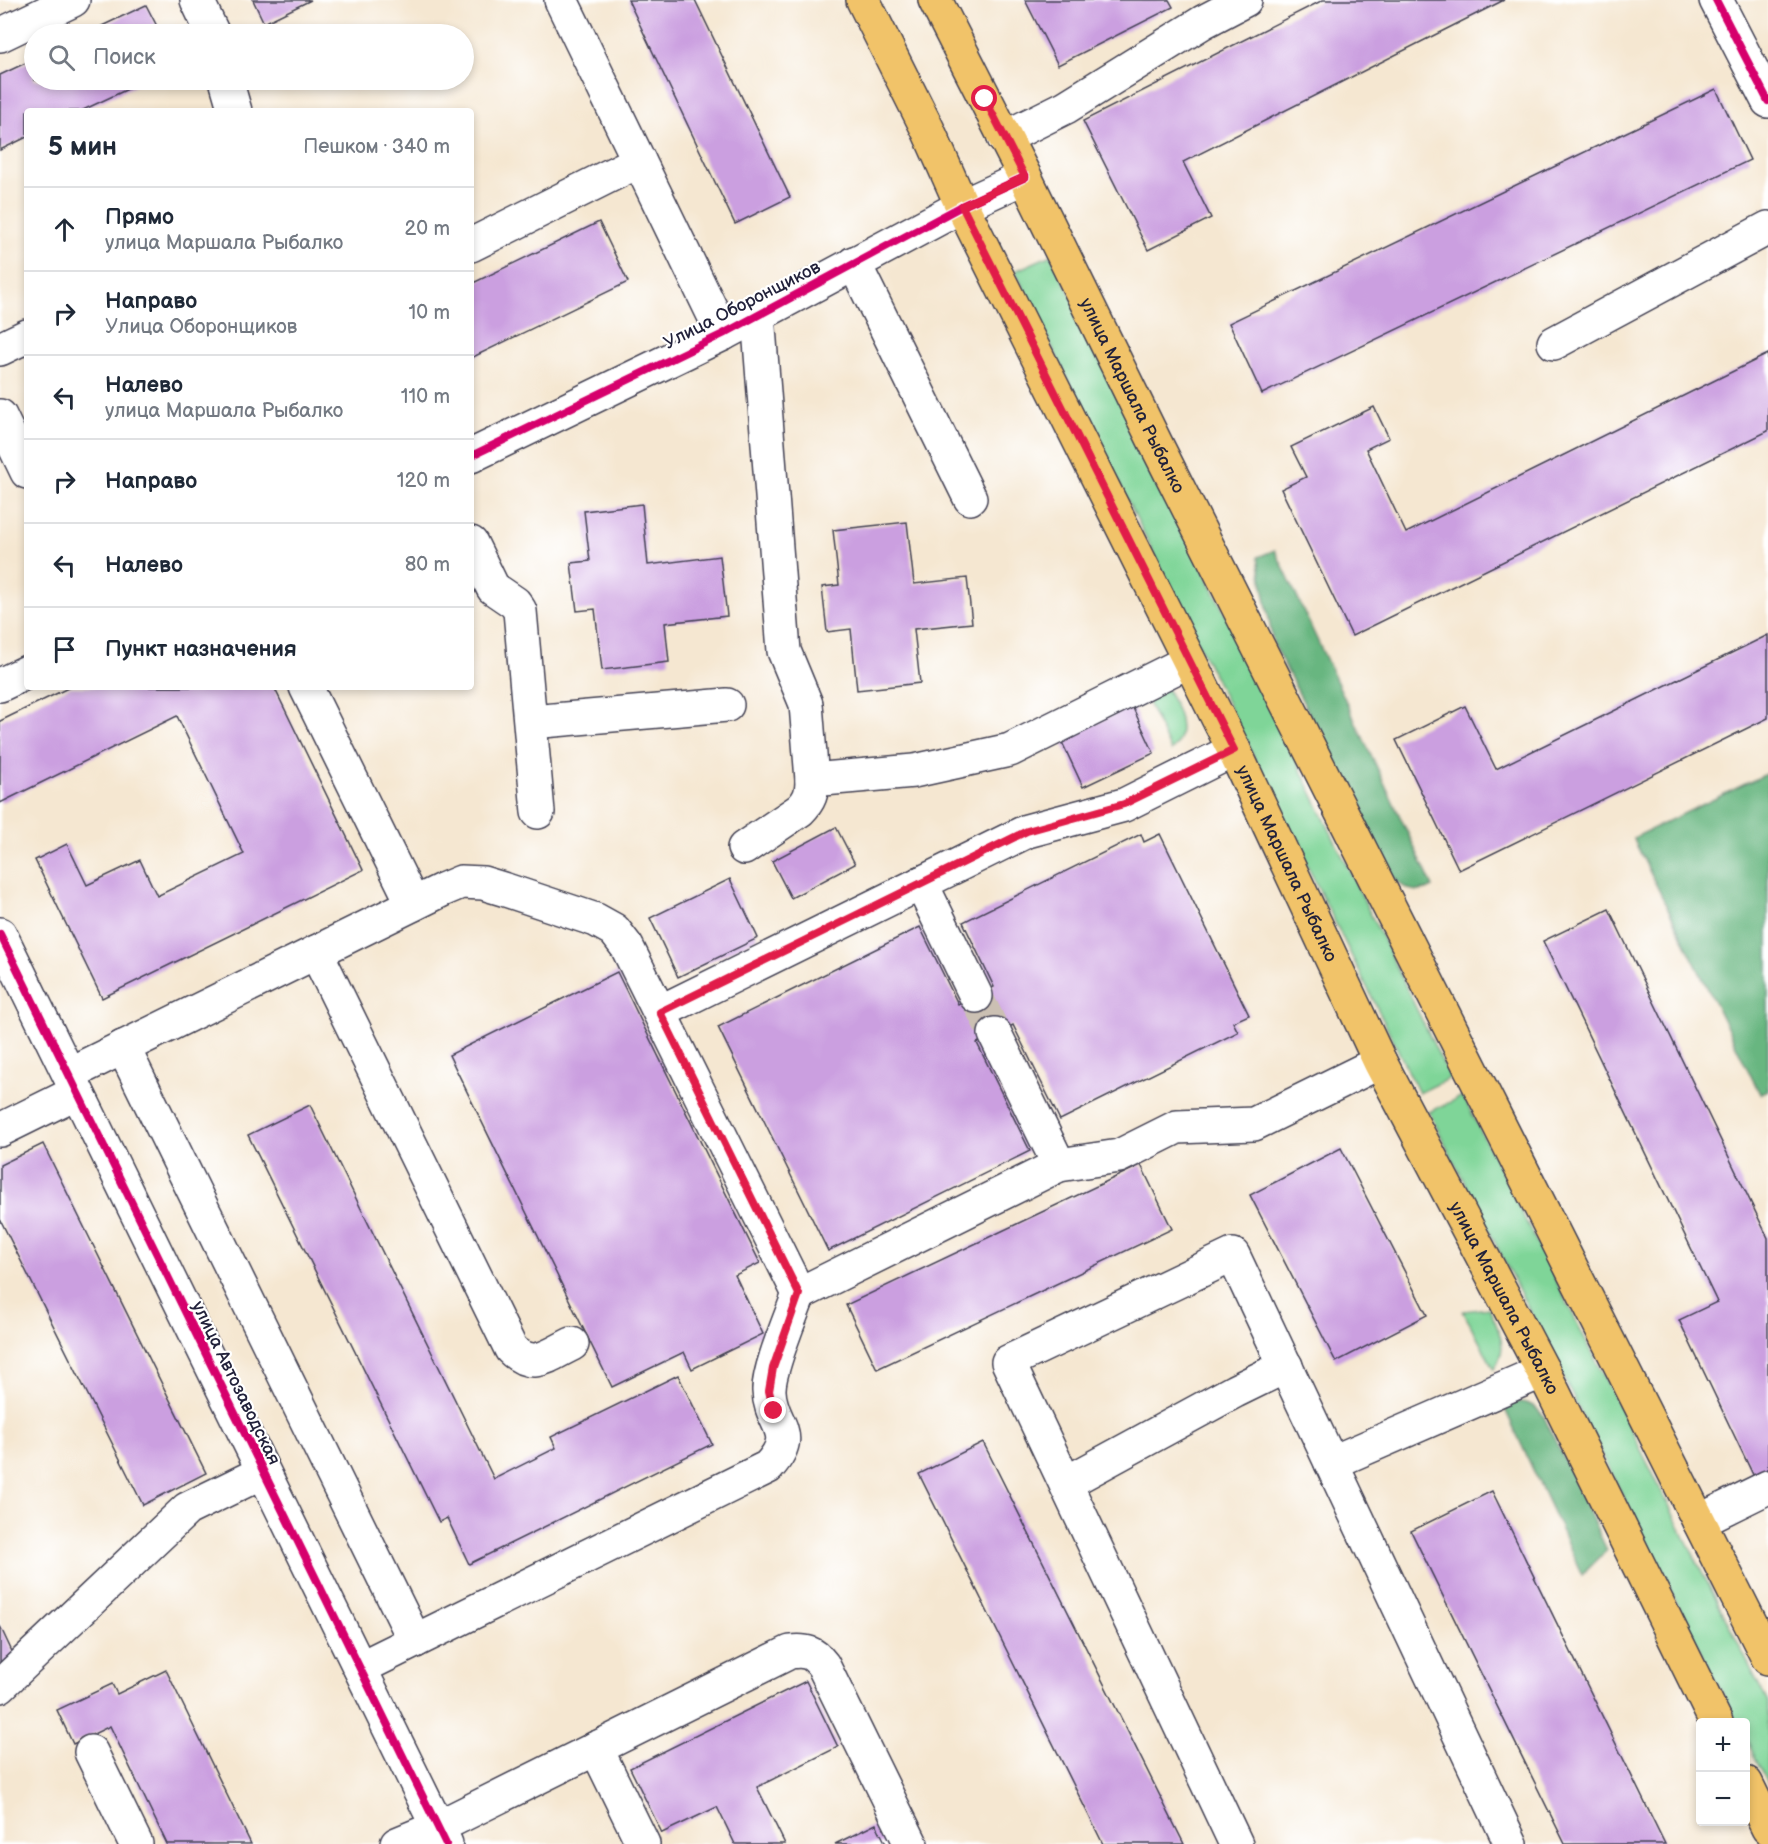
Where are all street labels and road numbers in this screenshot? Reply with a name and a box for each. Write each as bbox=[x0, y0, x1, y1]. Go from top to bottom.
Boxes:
street label: Улица Оборонщиков bbox=[660, 256, 824, 354]
street label: улица Маршала Рыбалко bbox=[1076, 295, 1189, 496]
street label: улица Маршала Рыбалко bbox=[1232, 762, 1342, 965]
street label: улица Маршала Рыбалко bbox=[1445, 1198, 1563, 1398]
street label: улица Автозаводская bbox=[187, 1298, 285, 1468]

